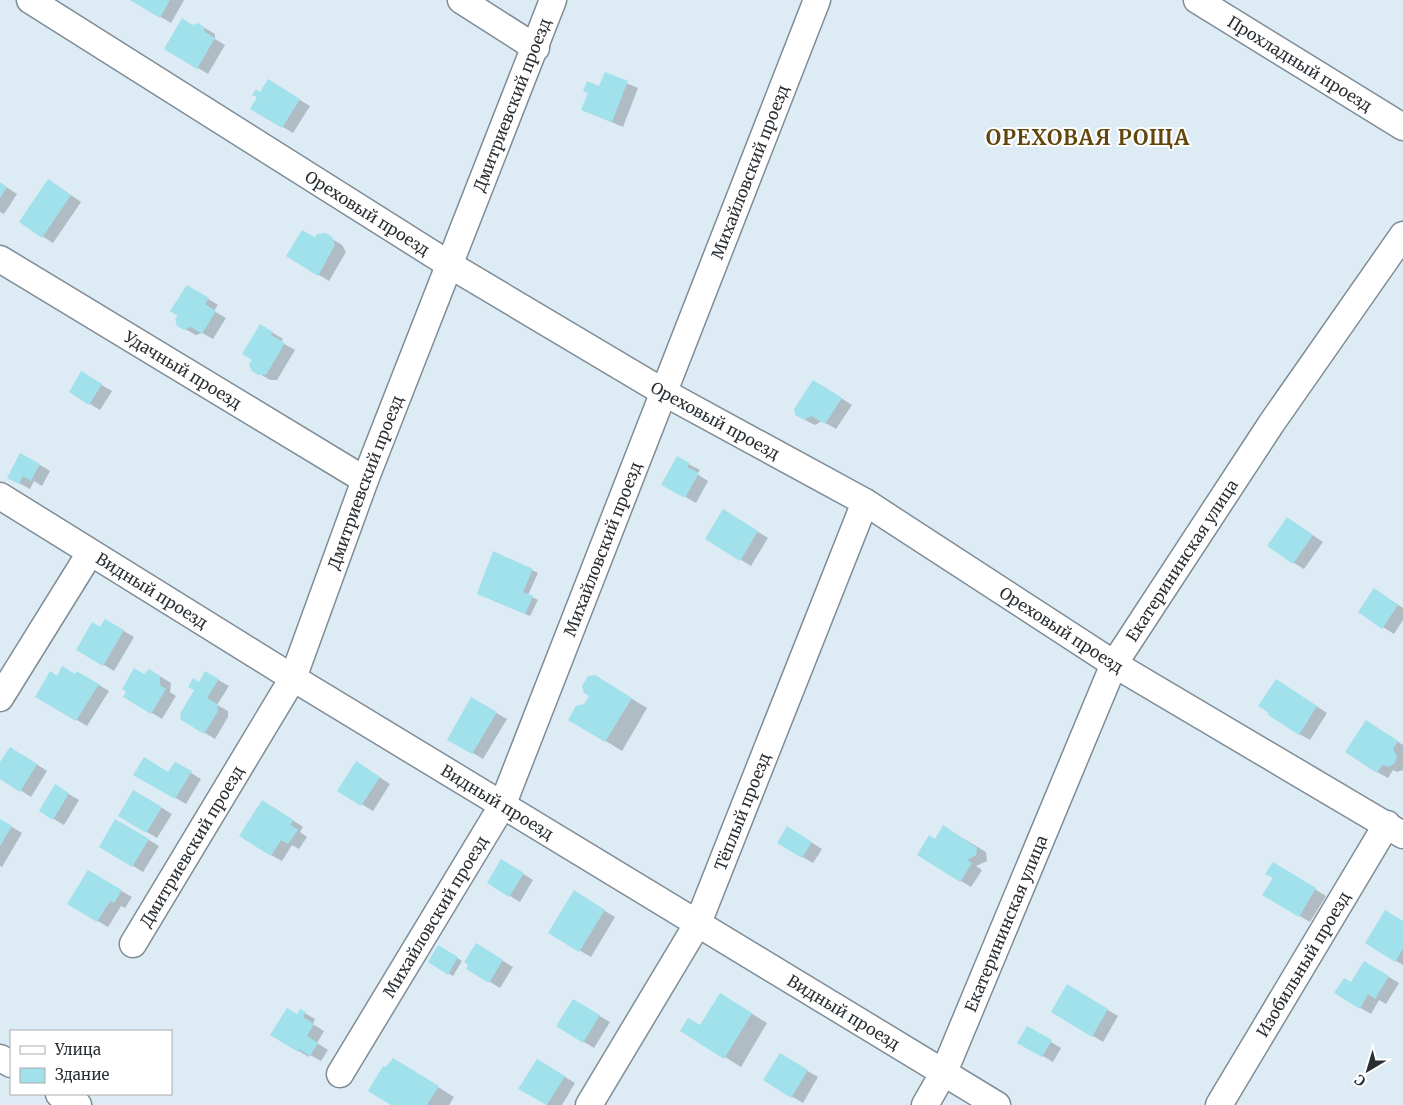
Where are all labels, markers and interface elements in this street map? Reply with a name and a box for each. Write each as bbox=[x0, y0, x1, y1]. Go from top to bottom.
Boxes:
street label: Прохладный проезд bbox=[1224, 11, 1376, 116]
street label: Дмитриевский проезд bbox=[469, 15, 555, 195]
street label: Михайловский проезд bbox=[707, 82, 793, 262]
district label: ОРЕХОВАЯ РОЩА bbox=[986, 124, 1190, 151]
street label: Ореховый проезд bbox=[301, 166, 434, 260]
street label: Удачный проезд bbox=[120, 326, 245, 413]
street label: Ореховый проезд bbox=[647, 377, 783, 464]
street label: Дмитриевский проезд bbox=[323, 392, 407, 572]
street label: Михайловский проезд bbox=[559, 459, 646, 639]
street label: Екатерининская улица bbox=[1122, 475, 1242, 645]
street label: Видный проезд bbox=[92, 548, 212, 633]
street label: Ореховый проезд bbox=[996, 582, 1127, 677]
street label: Тёплый проезд bbox=[710, 750, 775, 873]
street label: Видный проезд bbox=[437, 760, 557, 844]
street label: Дмитриевский проезд bbox=[136, 762, 248, 931]
street label: Михайловский проезд bbox=[379, 832, 492, 1001]
street label: Екатерининская улица bbox=[960, 832, 1052, 1015]
street label: Изобильный проезд bbox=[1252, 888, 1354, 1041]
street label: Видный проезд bbox=[784, 970, 904, 1054]
legend bbox=[10, 1030, 172, 1095]
text: Улица bbox=[54, 1040, 101, 1059]
north arrow bbox=[1343, 1045, 1393, 1095]
text: Здание bbox=[55, 1065, 109, 1084]
text: С bbox=[1351, 1070, 1369, 1090]

